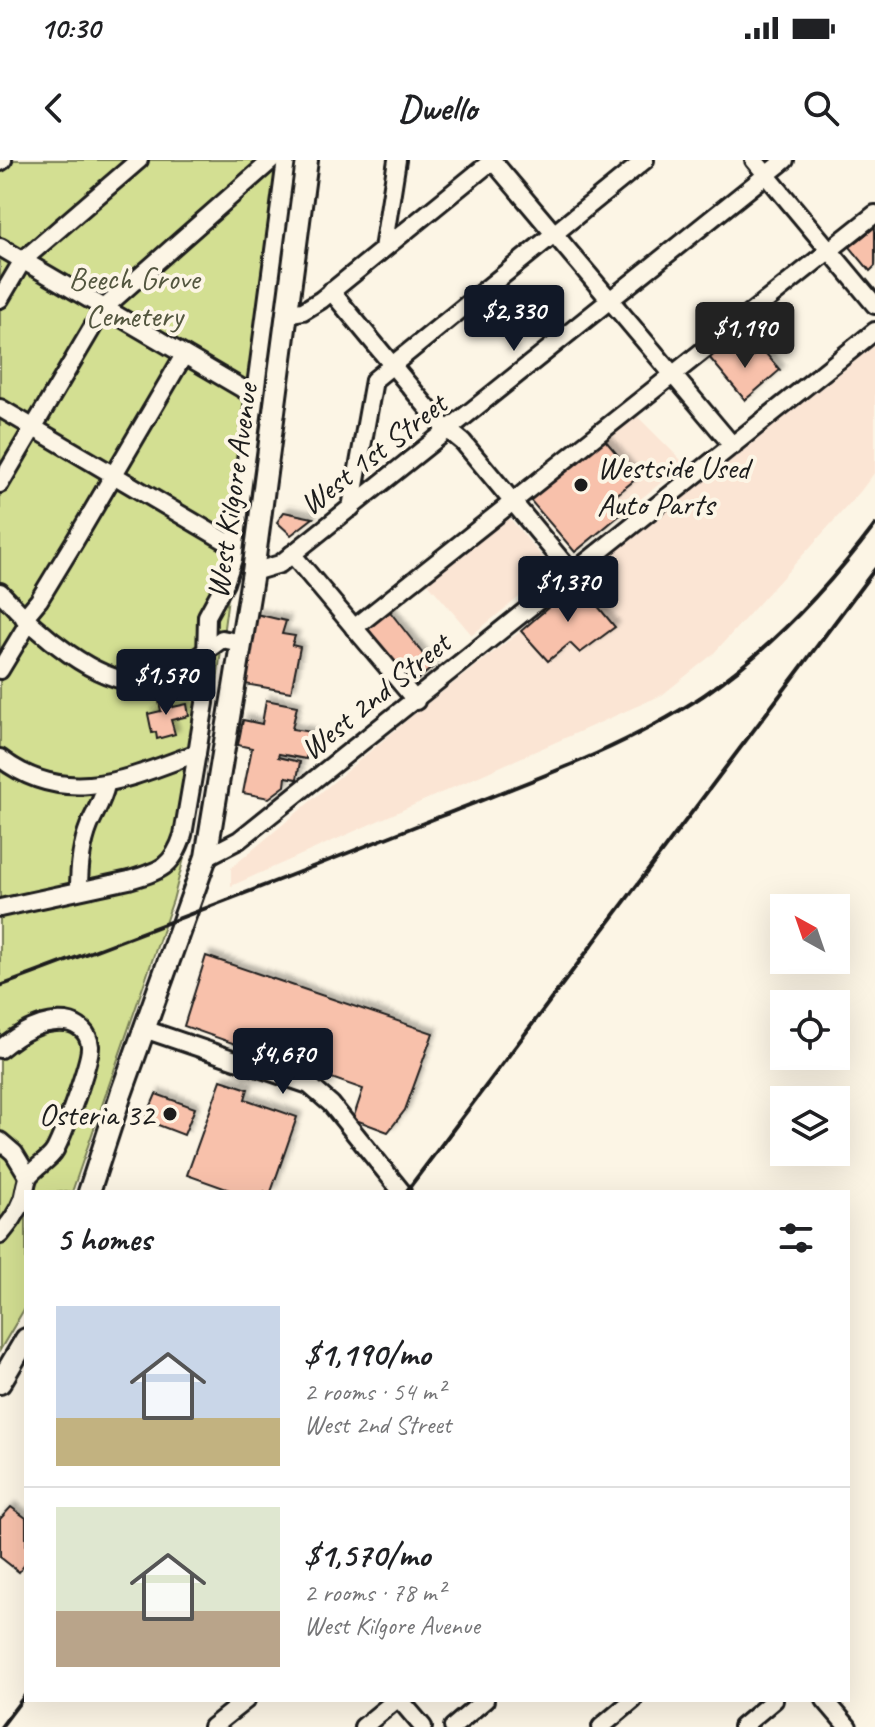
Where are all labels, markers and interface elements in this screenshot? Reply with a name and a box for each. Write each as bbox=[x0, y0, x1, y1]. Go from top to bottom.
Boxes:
text: 10:30 bbox=[40, 9, 100, 47]
text: Dwello bbox=[398, 85, 477, 131]
icon: back bbox=[32, 86, 76, 130]
icon: search bbox=[799, 86, 843, 130]
park label: Beech Grove Cemetery bbox=[69, 258, 202, 336]
pin: $2,330 bbox=[449, 285, 579, 353]
text: $2,330 bbox=[482, 294, 546, 327]
pin: $1,190 bbox=[680, 302, 810, 370]
text: $1,190 bbox=[713, 311, 777, 344]
street label: West Kilgore Avenue bbox=[197, 379, 268, 601]
street label: West 1st Street bbox=[291, 382, 458, 524]
place label: Westside Used Auto Parts bbox=[597, 447, 754, 525]
marker: Westside Used Auto Parts bbox=[572, 476, 590, 494]
pin: $1,370 bbox=[503, 556, 633, 624]
text: $1,370 bbox=[536, 565, 600, 598]
street label: West 2nd Street bbox=[292, 621, 461, 769]
pin: $1,570 bbox=[101, 649, 231, 717]
text: $1,570 bbox=[134, 658, 198, 691]
north arrow bbox=[770, 894, 850, 974]
map controls bbox=[770, 894, 850, 1166]
button: locate bbox=[770, 990, 850, 1070]
pin: $4,670 bbox=[218, 1028, 348, 1096]
text: $4,670 bbox=[251, 1037, 315, 1070]
button: layers bbox=[770, 1086, 850, 1166]
place label: Osteria 32 bbox=[39, 1094, 157, 1135]
marker: Osteria 32 bbox=[161, 1105, 179, 1123]
icon: filters bbox=[774, 1216, 818, 1260]
text: 5 homes bbox=[56, 1217, 151, 1260]
text: $1,190/mo bbox=[304, 1332, 430, 1375]
icon: home bbox=[120, 1338, 216, 1434]
text: 2 rooms · 54 m² bbox=[304, 1375, 445, 1408]
text: West 2nd Street bbox=[304, 1408, 451, 1441]
text: $1,570/mo bbox=[304, 1533, 430, 1576]
icon: home bbox=[120, 1539, 216, 1635]
text: 2 rooms · 78 m² bbox=[304, 1576, 445, 1609]
text: West Kilgore Avenue bbox=[304, 1609, 480, 1642]

